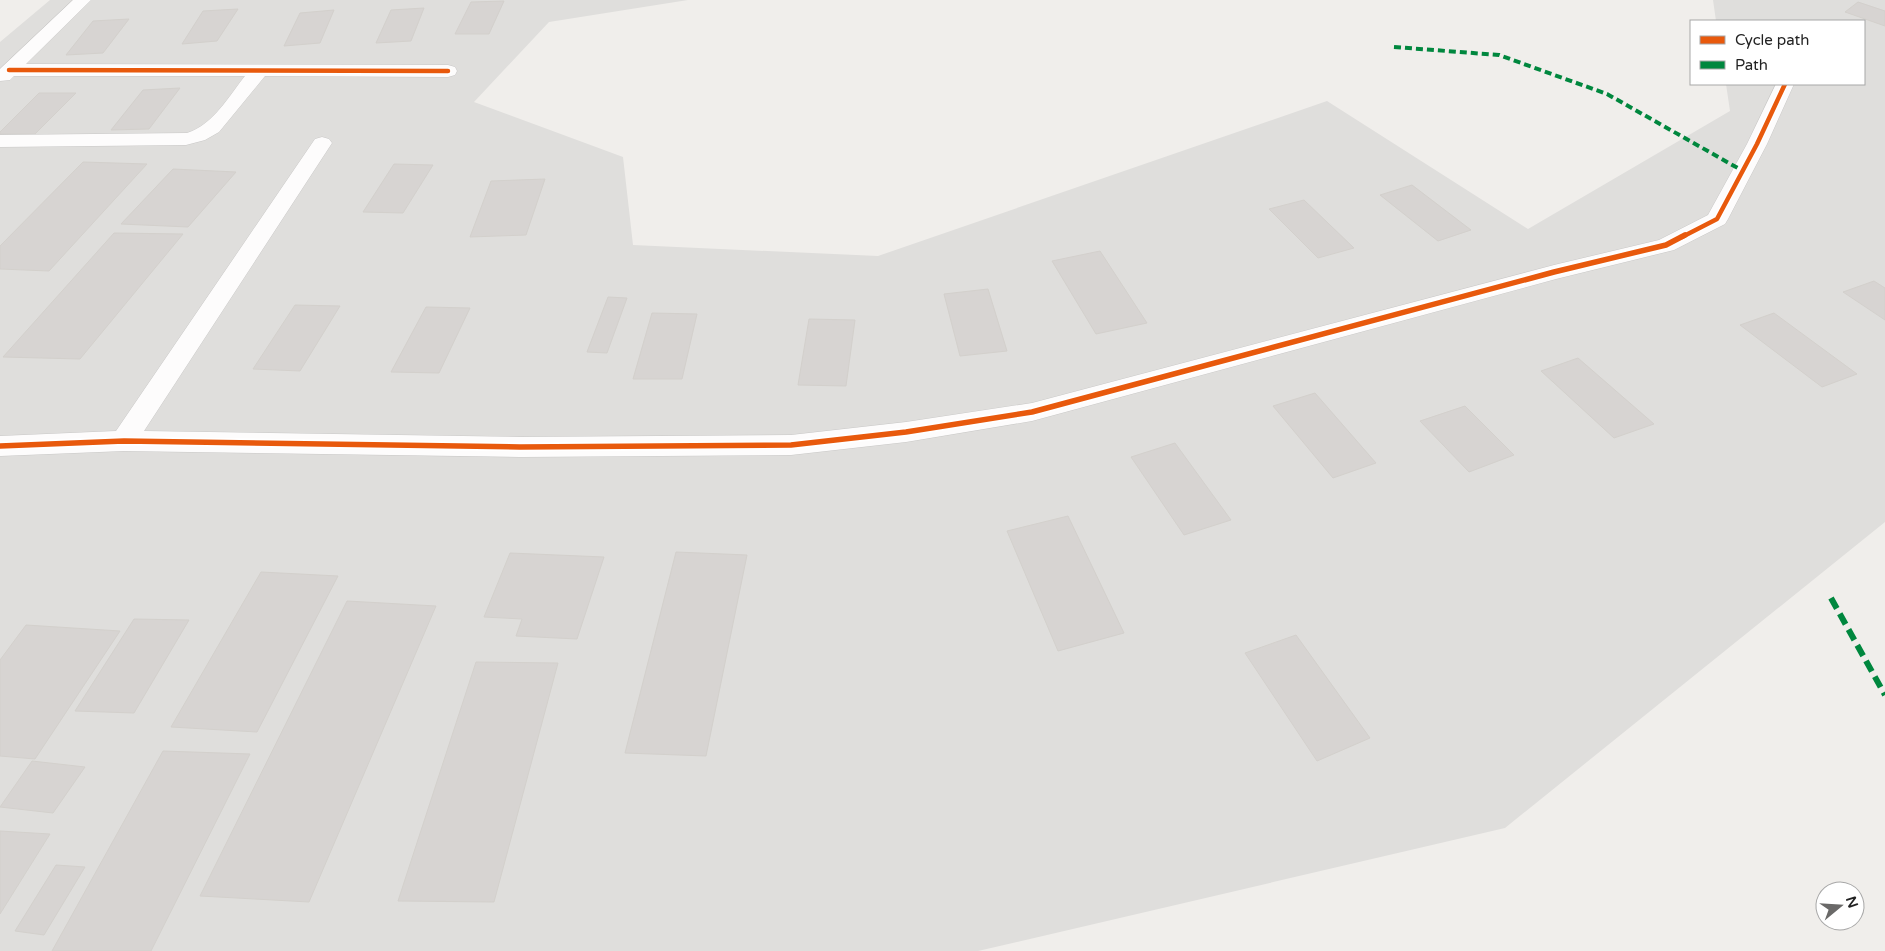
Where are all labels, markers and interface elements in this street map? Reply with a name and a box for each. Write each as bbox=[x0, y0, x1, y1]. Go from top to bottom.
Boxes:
legend bbox=[1690, 20, 1865, 85]
text: Cycle path bbox=[1735, 31, 1809, 49]
text: Path bbox=[1735, 56, 1768, 74]
north arrow bbox=[1815, 881, 1865, 931]
text: N bbox=[1842, 894, 1862, 910]

